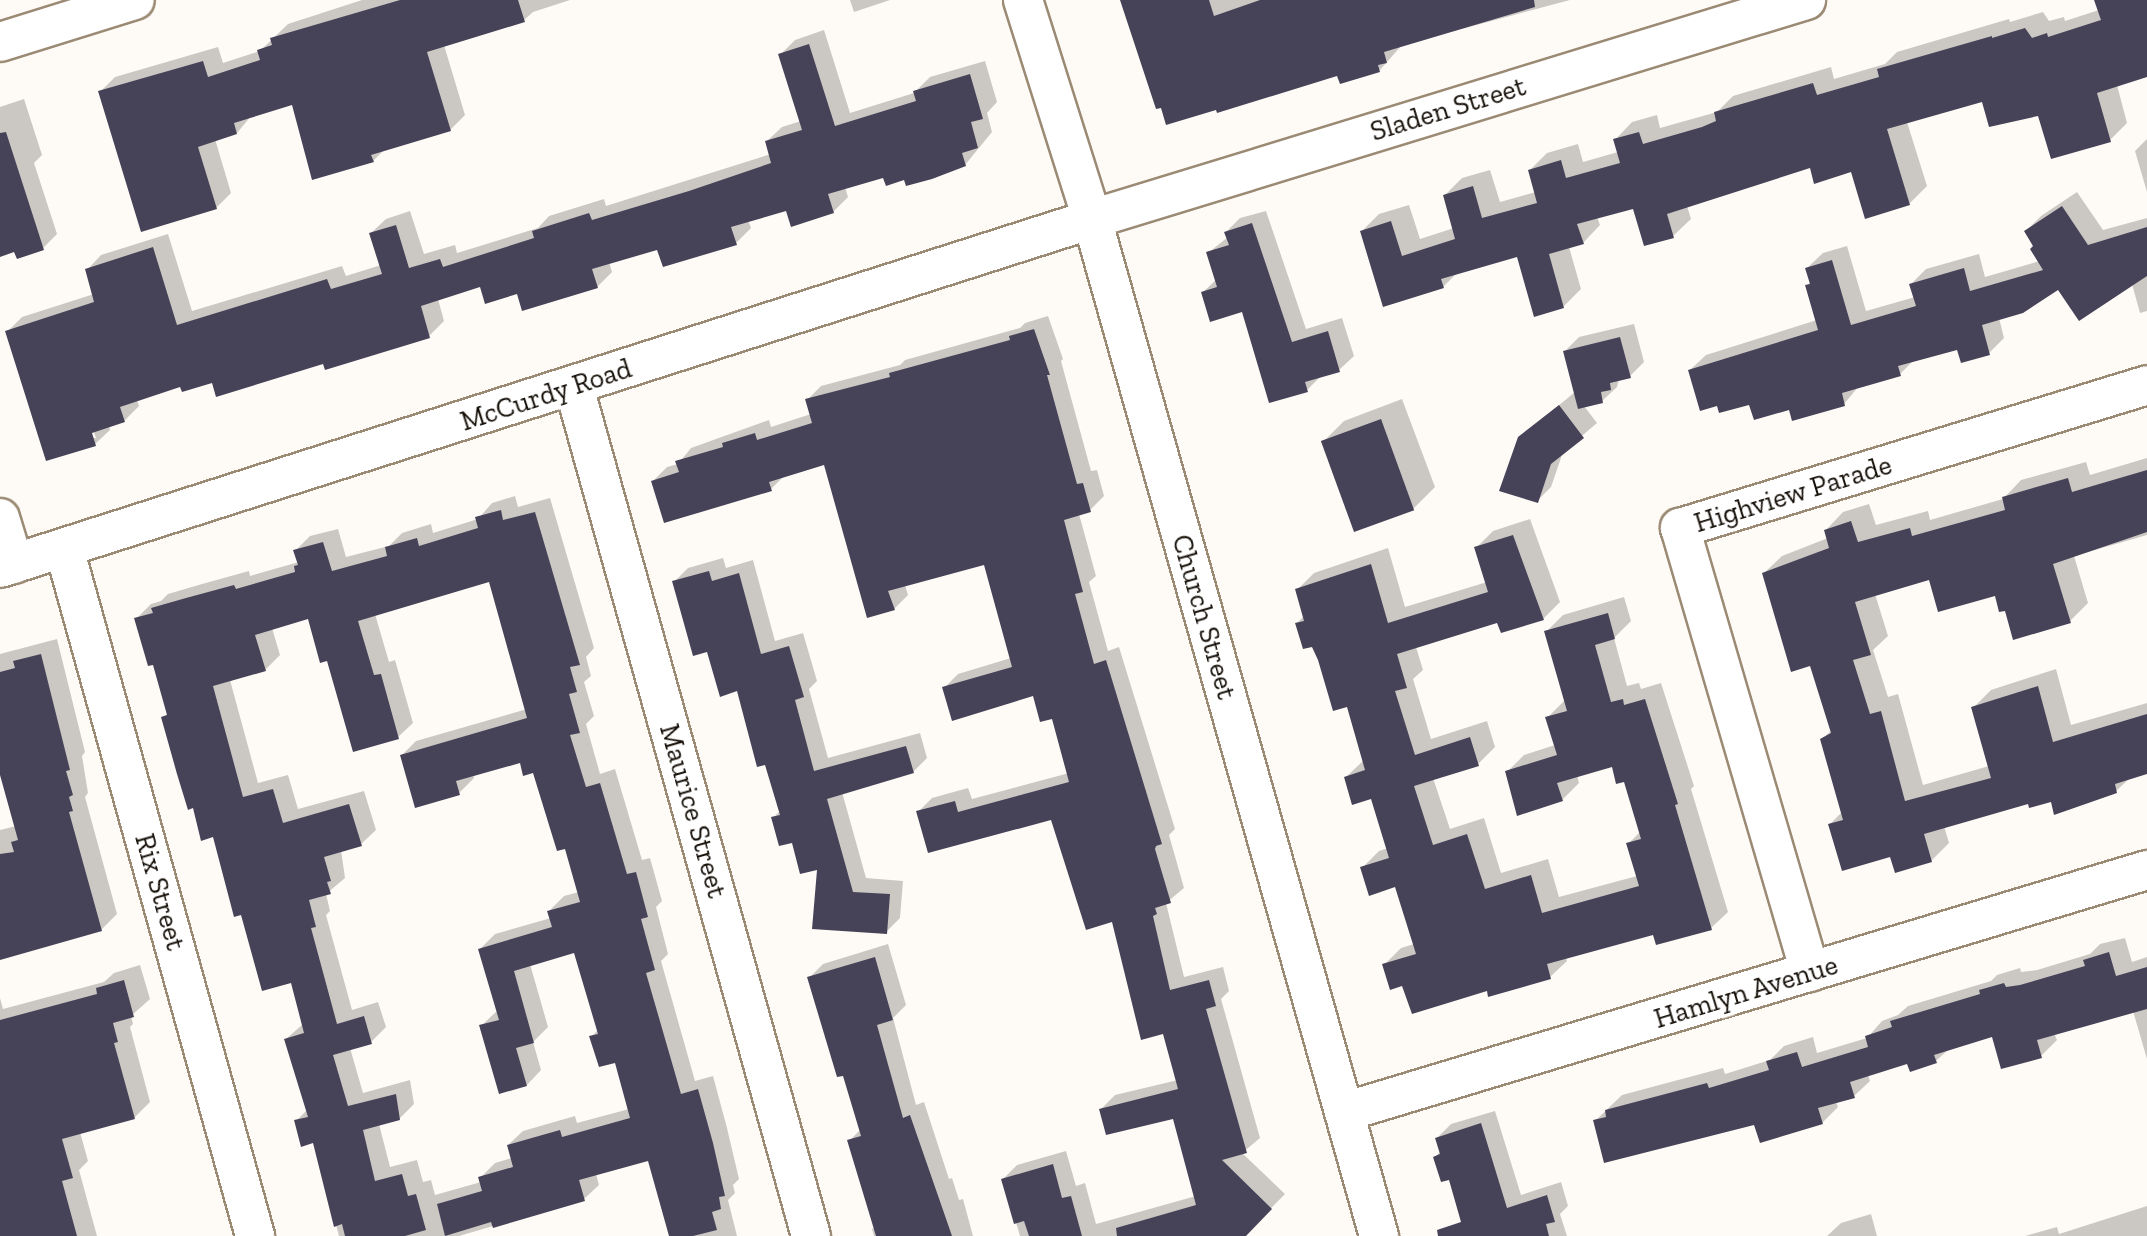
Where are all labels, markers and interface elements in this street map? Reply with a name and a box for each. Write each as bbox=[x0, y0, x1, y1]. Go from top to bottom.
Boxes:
street label: Sladen Street bbox=[1366, 69, 1530, 149]
street label: McCurdy Road bbox=[456, 351, 636, 439]
street label: Highview Parade bbox=[1690, 448, 1896, 540]
street label: Church Street bbox=[1164, 531, 1244, 703]
street label: Maurice Street bbox=[652, 720, 734, 902]
street label: Rix Street bbox=[127, 830, 193, 954]
street label: Hamlyn Avenue bbox=[1650, 948, 1842, 1036]

